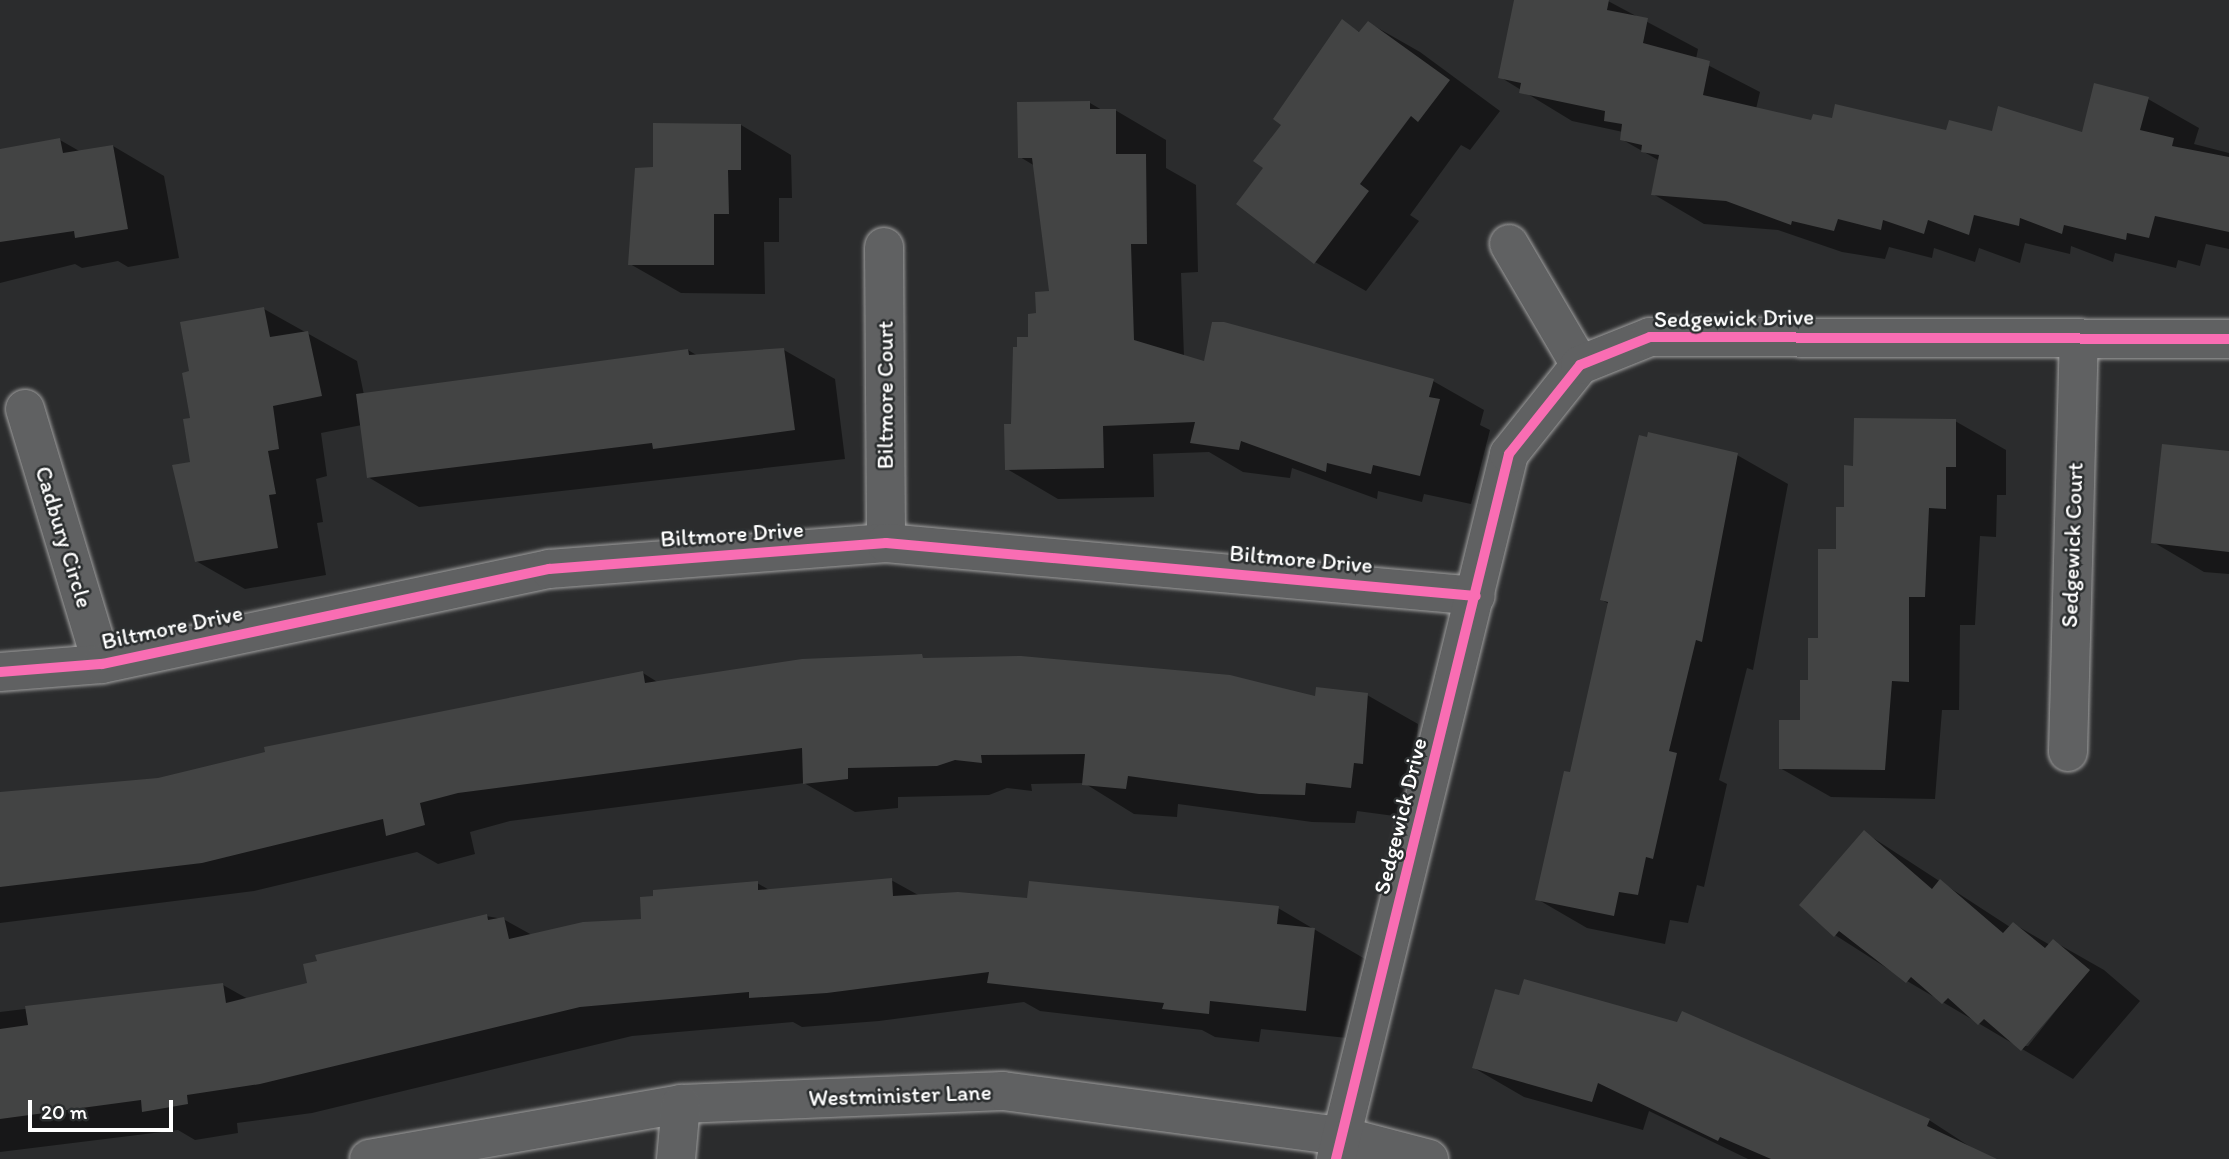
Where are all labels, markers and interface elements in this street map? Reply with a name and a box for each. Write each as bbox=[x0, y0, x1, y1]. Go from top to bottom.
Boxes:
street label: Sedgewick Drive bbox=[1654, 303, 1814, 333]
street label: Biltmore Court bbox=[871, 320, 899, 470]
street label: Sedgewick Court bbox=[2055, 462, 2089, 628]
street label: Cadbury Circle bbox=[29, 463, 99, 611]
street label: Biltmore Drive bbox=[659, 515, 805, 553]
street label: Biltmore Drive bbox=[1228, 539, 1374, 579]
street label: Biltmore Drive bbox=[99, 599, 245, 655]
street label: Sedgewick Drive bbox=[1367, 735, 1433, 897]
street label: Westminister Lane bbox=[807, 1078, 993, 1112]
scale bar bbox=[32, 1086, 177, 1130]
text: 20 m bbox=[41, 1099, 87, 1124]

